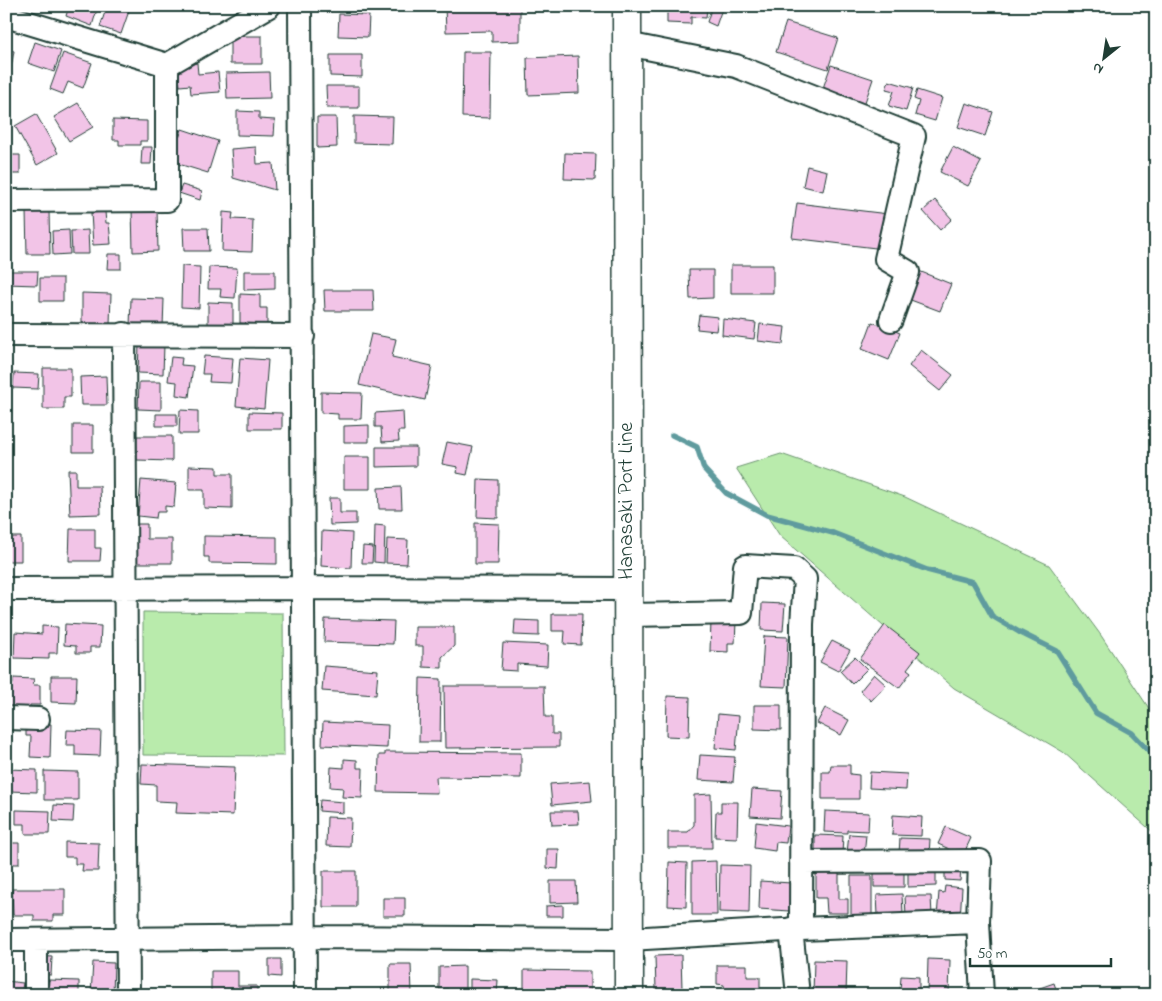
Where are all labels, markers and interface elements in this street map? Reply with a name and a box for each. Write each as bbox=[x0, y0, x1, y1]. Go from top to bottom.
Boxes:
north arrow bbox=[1080, 32, 1130, 82]
text: N bbox=[1089, 57, 1108, 79]
street label: Hanasaki Port Line bbox=[612, 422, 642, 580]
scale bar bbox=[970, 936, 1111, 968]
text: 50 m bbox=[977, 943, 1008, 965]

